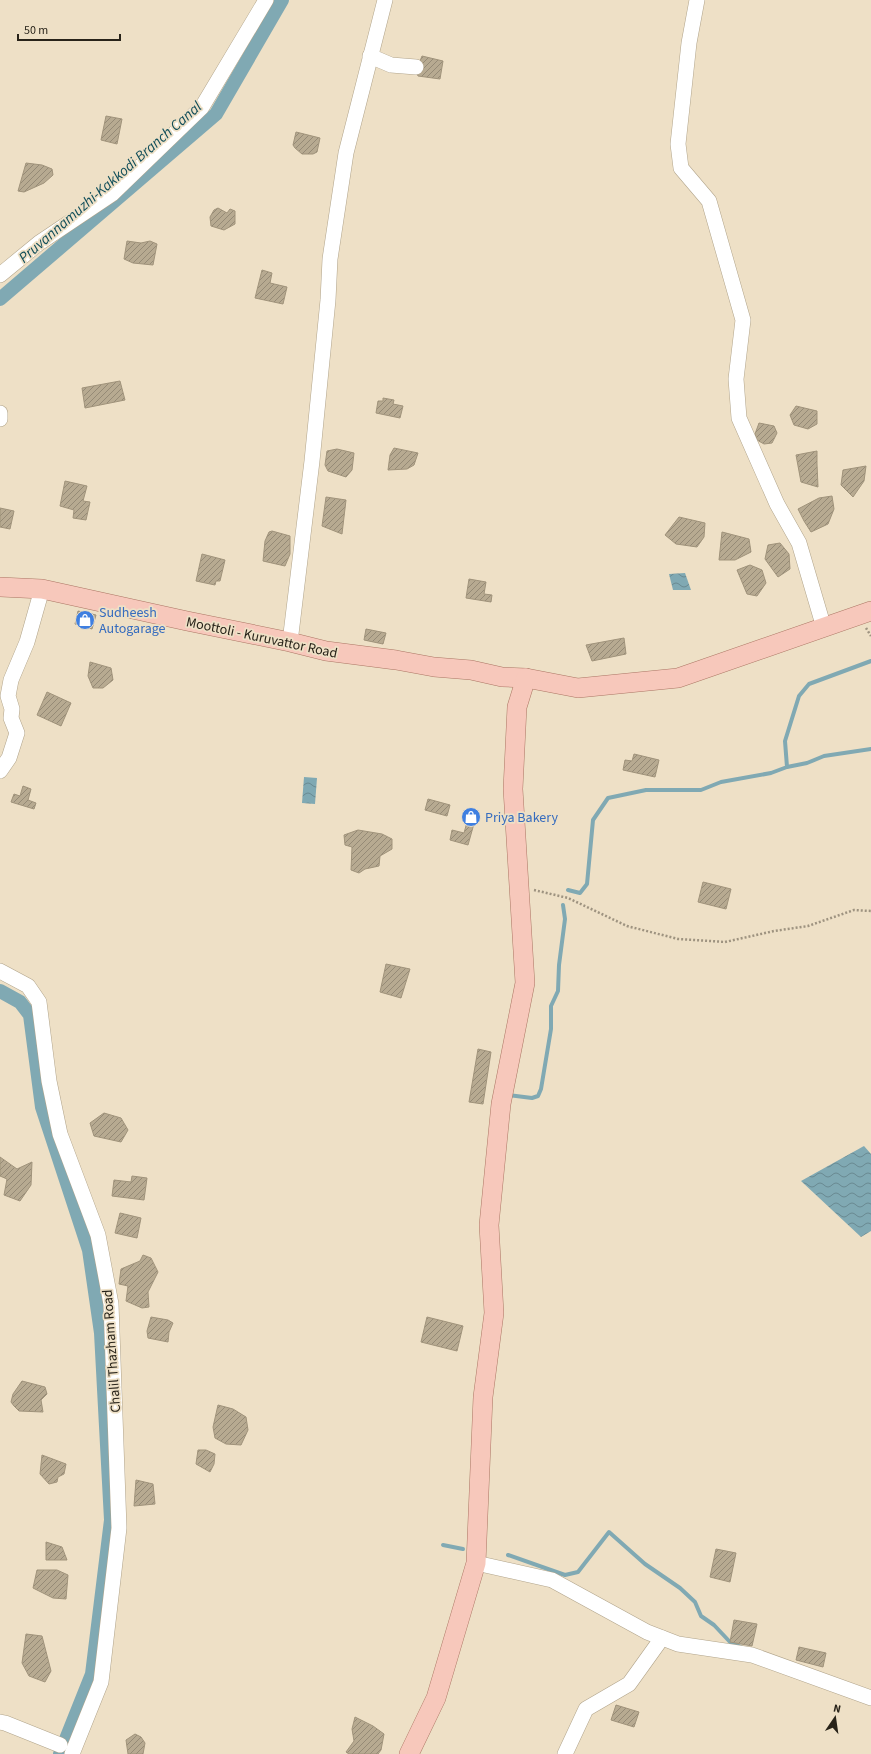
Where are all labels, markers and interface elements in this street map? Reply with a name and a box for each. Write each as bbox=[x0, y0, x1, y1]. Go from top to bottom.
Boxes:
scale bar bbox=[18, 16, 120, 42]
text: 50 m bbox=[24, 22, 48, 39]
water label: Pruvannamuzhi-Kakkodi Branch Canal bbox=[14, 97, 207, 268]
place label: Sudheesh Autogarage bbox=[99, 603, 166, 639]
shop icon: Sudheesh Autogarage bbox=[74, 609, 96, 631]
street label: Moottoli - Kuruvattor Road bbox=[184, 612, 339, 664]
shop icon: Priya Bakery bbox=[460, 806, 482, 828]
place label: Priya Bakery bbox=[485, 808, 558, 828]
street label: Chalil Thazham Road bbox=[98, 1289, 126, 1413]
north arrow bbox=[815, 1698, 855, 1738]
text: N bbox=[832, 1701, 842, 1717]

